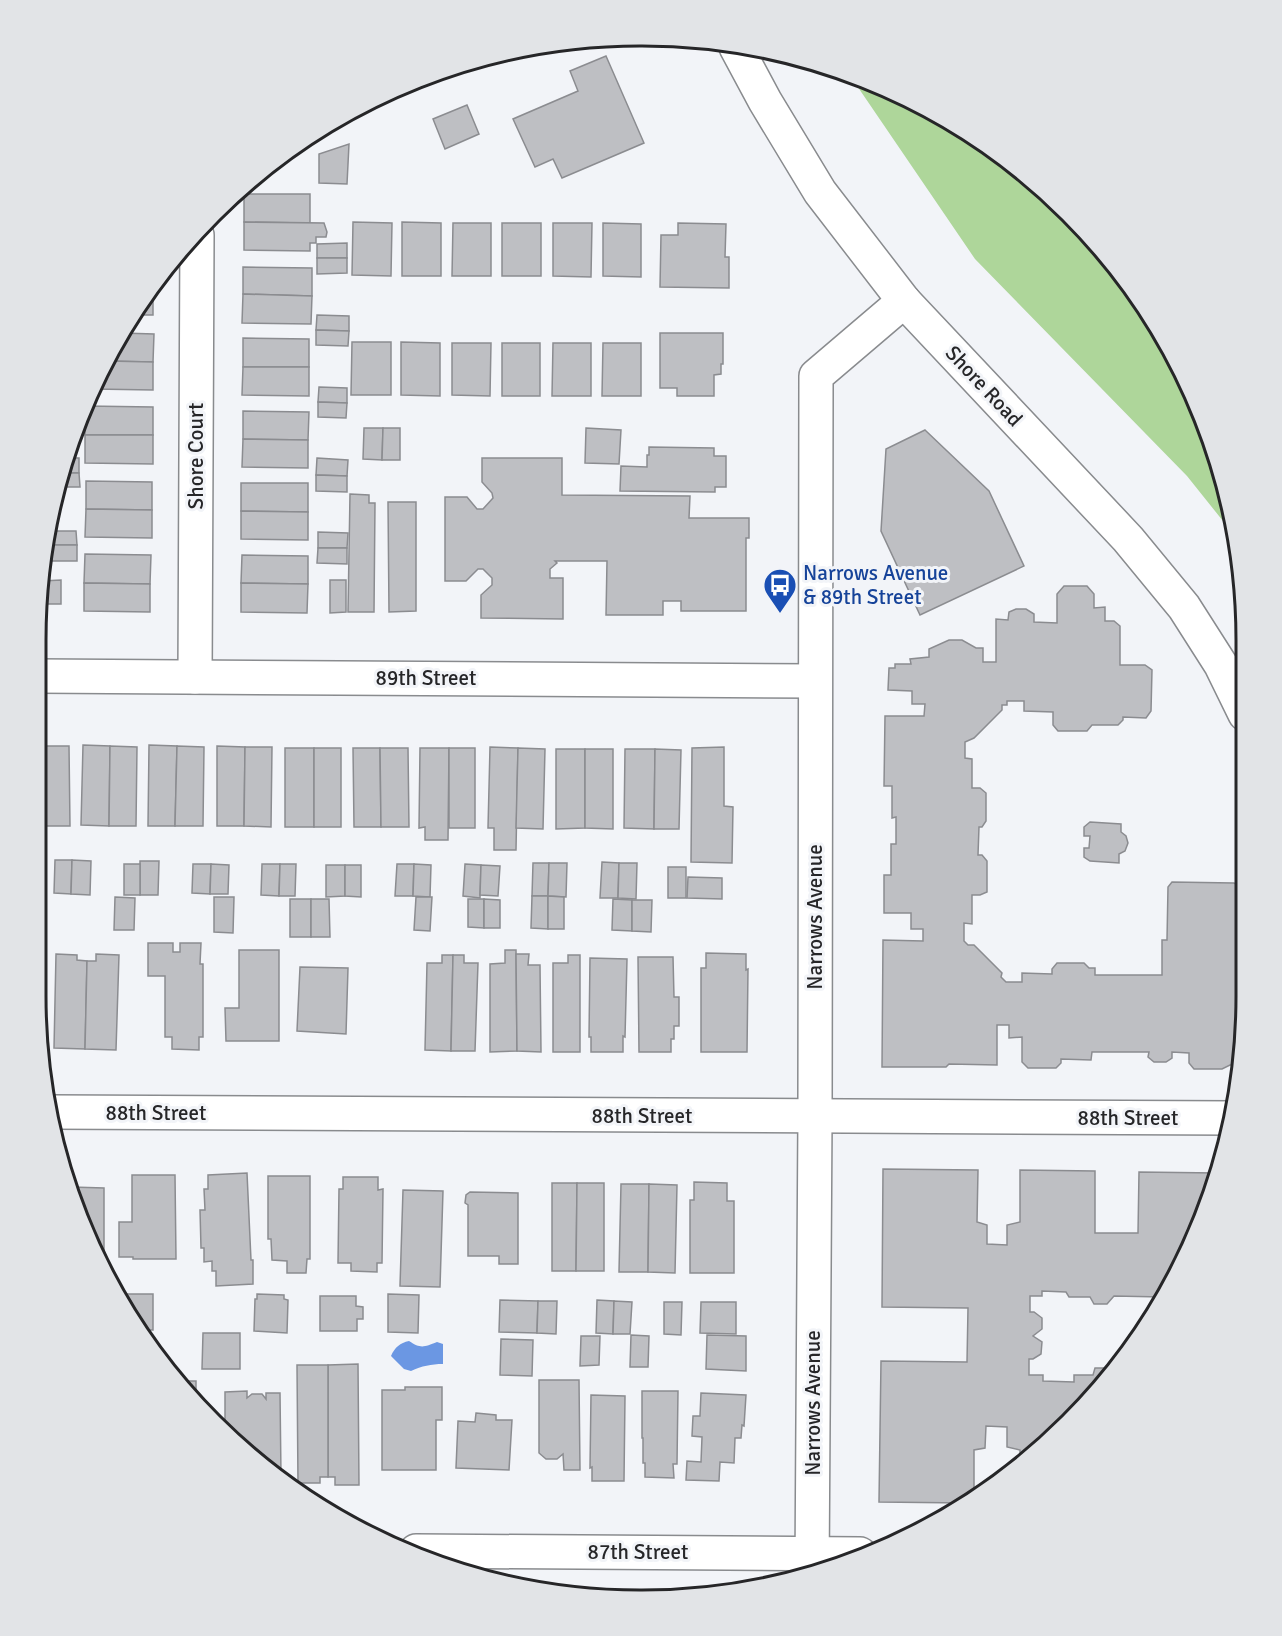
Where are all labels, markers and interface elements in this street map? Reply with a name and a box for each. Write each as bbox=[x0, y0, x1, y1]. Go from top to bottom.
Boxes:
street label: Shore Road bbox=[940, 340, 1028, 432]
street label: Shore Court bbox=[183, 403, 209, 509]
place label: Narrows Avenue & 89th Street bbox=[803, 560, 948, 610]
bus stop icon: Narrows Avenue & 89th Street bbox=[762, 567, 798, 614]
street label: 89th Street bbox=[376, 665, 476, 691]
street label: Narrows Avenue bbox=[802, 844, 828, 990]
street label: 88th Street bbox=[106, 1100, 206, 1126]
street label: 88th Street bbox=[592, 1103, 692, 1129]
street label: 88th Street bbox=[1078, 1105, 1178, 1131]
street label: Narrows Avenue bbox=[800, 1330, 826, 1476]
street label: 87th Street bbox=[588, 1539, 688, 1565]

